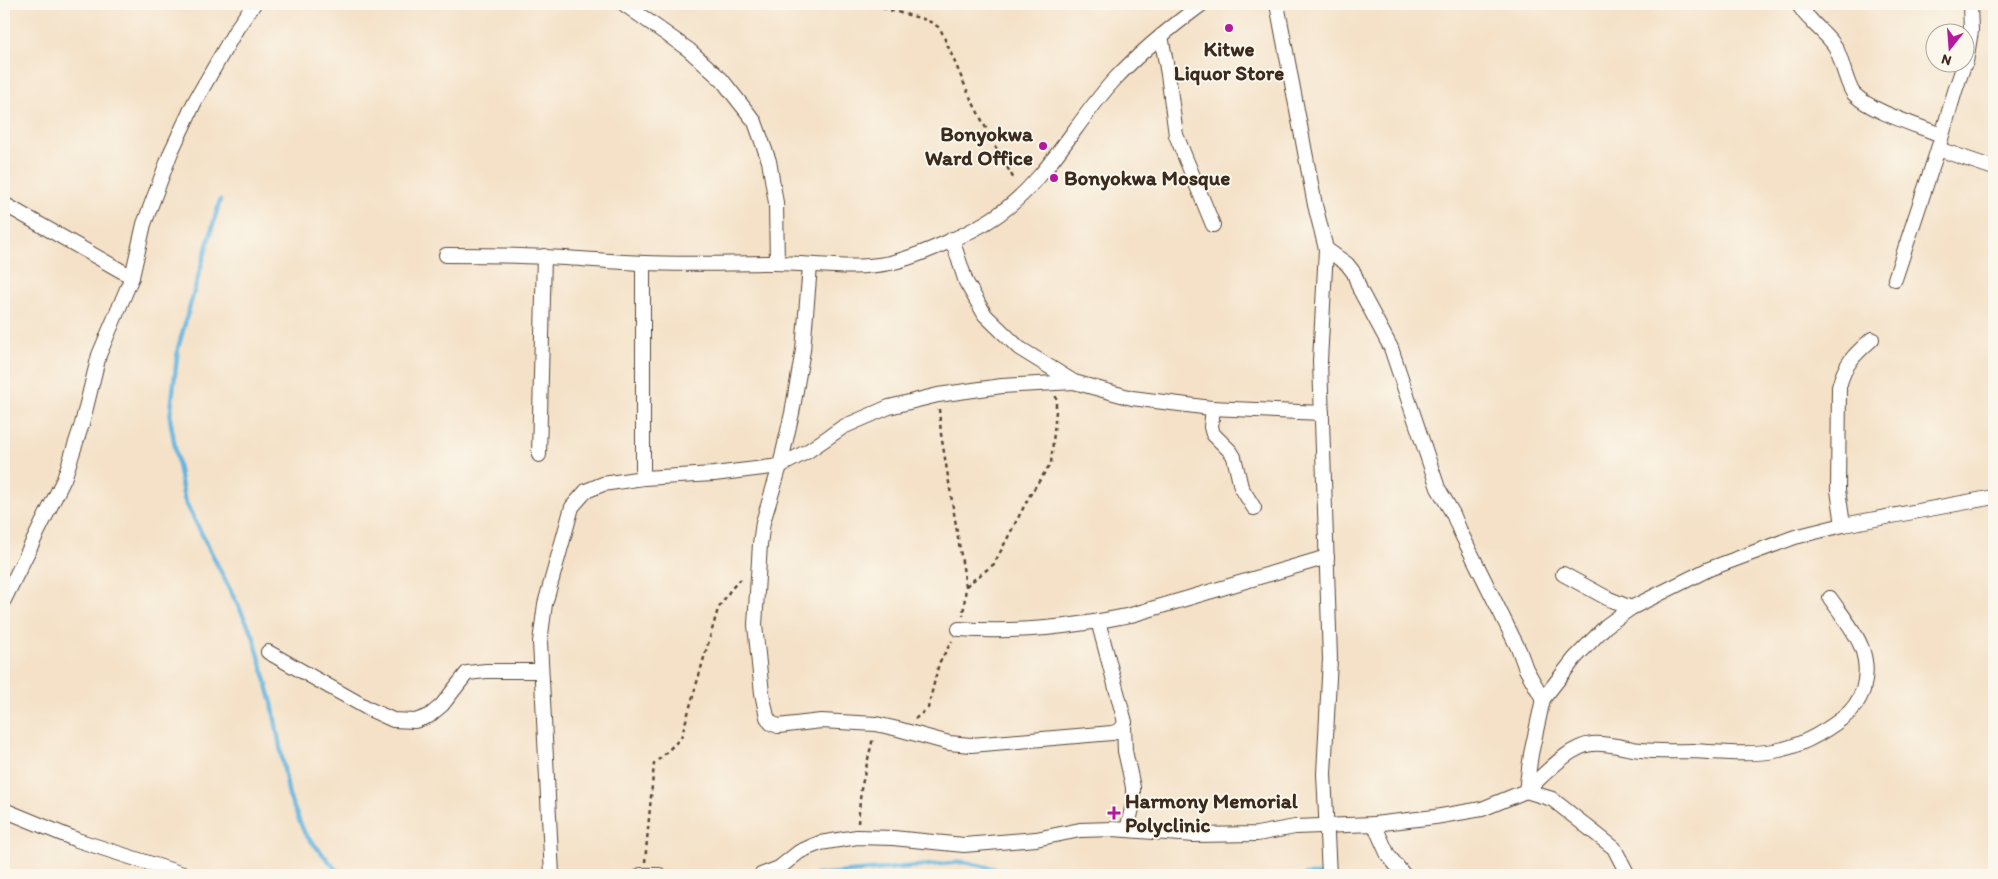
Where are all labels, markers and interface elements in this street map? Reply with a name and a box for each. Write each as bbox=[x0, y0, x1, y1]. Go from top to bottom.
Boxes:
marker: Kitwe Liquor Store bbox=[1223, 22, 1235, 34]
north arrow bbox=[1926, 22, 1976, 72]
place label: Kitwe Liquor Store bbox=[1174, 36, 1284, 86]
text: N bbox=[1939, 50, 1953, 69]
place label: Bonyokwa Ward Office bbox=[925, 121, 1034, 170]
marker: Bonyokwa Ward Office bbox=[1037, 140, 1049, 152]
place label: Bonyokwa Mosque bbox=[1064, 165, 1230, 191]
marker: Bonyokwa Mosque bbox=[1048, 172, 1060, 184]
place label: Harmony Memorial Polyclinic bbox=[1125, 788, 1299, 838]
marker: Harmony Memorial Polyclinic bbox=[1107, 806, 1121, 820]

